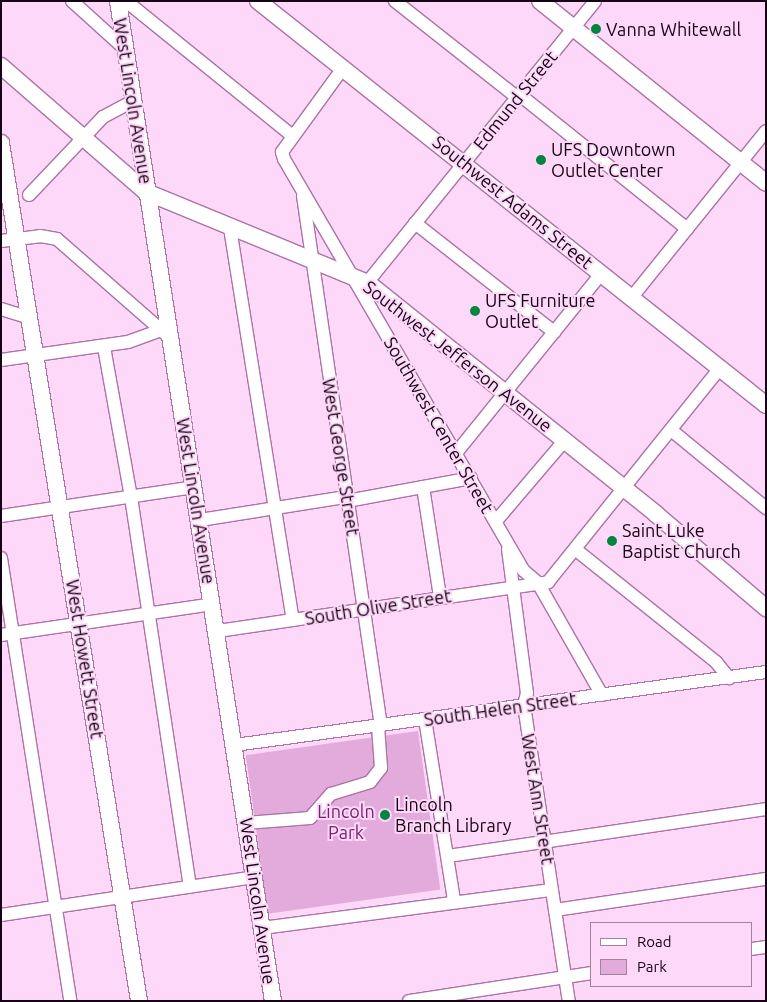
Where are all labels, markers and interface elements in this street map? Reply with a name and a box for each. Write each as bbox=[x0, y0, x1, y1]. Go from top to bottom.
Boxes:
street label: West Lincoln Avenue bbox=[109, 16, 157, 186]
place label: Vanna Whitewall bbox=[606, 18, 741, 40]
marker: Vanna Whitewall bbox=[590, 23, 602, 35]
street label: Edmund Street bbox=[468, 46, 562, 154]
street label: Southwest Adams Street bbox=[429, 131, 597, 273]
place label: UFS Downtown Outlet Center bbox=[551, 139, 676, 182]
marker: UFS Downtown Outlet Center bbox=[535, 154, 547, 166]
street label: Southwest Jefferson Avenue bbox=[360, 276, 556, 436]
place label: UFS Furniture Outlet bbox=[485, 290, 595, 332]
marker: UFS Furniture Outlet bbox=[469, 305, 481, 317]
street label: Southwest Center Street bbox=[380, 333, 498, 517]
street label: West George Street bbox=[318, 377, 364, 537]
street label: West Lincoln Avenue bbox=[172, 416, 220, 586]
place label: Saint Luke Baptist Church bbox=[622, 520, 741, 562]
marker: Saint Luke Baptist Church bbox=[606, 535, 618, 547]
street label: West Howett Street bbox=[62, 578, 108, 740]
street label: South Olive Street bbox=[303, 585, 453, 629]
street label: South Helen Street bbox=[422, 688, 578, 730]
street label: West Ann Street bbox=[517, 732, 559, 866]
place label: Lincoln Branch Library bbox=[395, 794, 512, 836]
park label: Lincoln Park bbox=[317, 801, 375, 844]
marker: Lincoln Branch Library bbox=[379, 809, 391, 821]
street label: West Lincoln Avenue bbox=[236, 816, 280, 986]
legend bbox=[590, 922, 752, 987]
text: Road bbox=[637, 933, 672, 950]
text: Park bbox=[637, 958, 667, 975]

